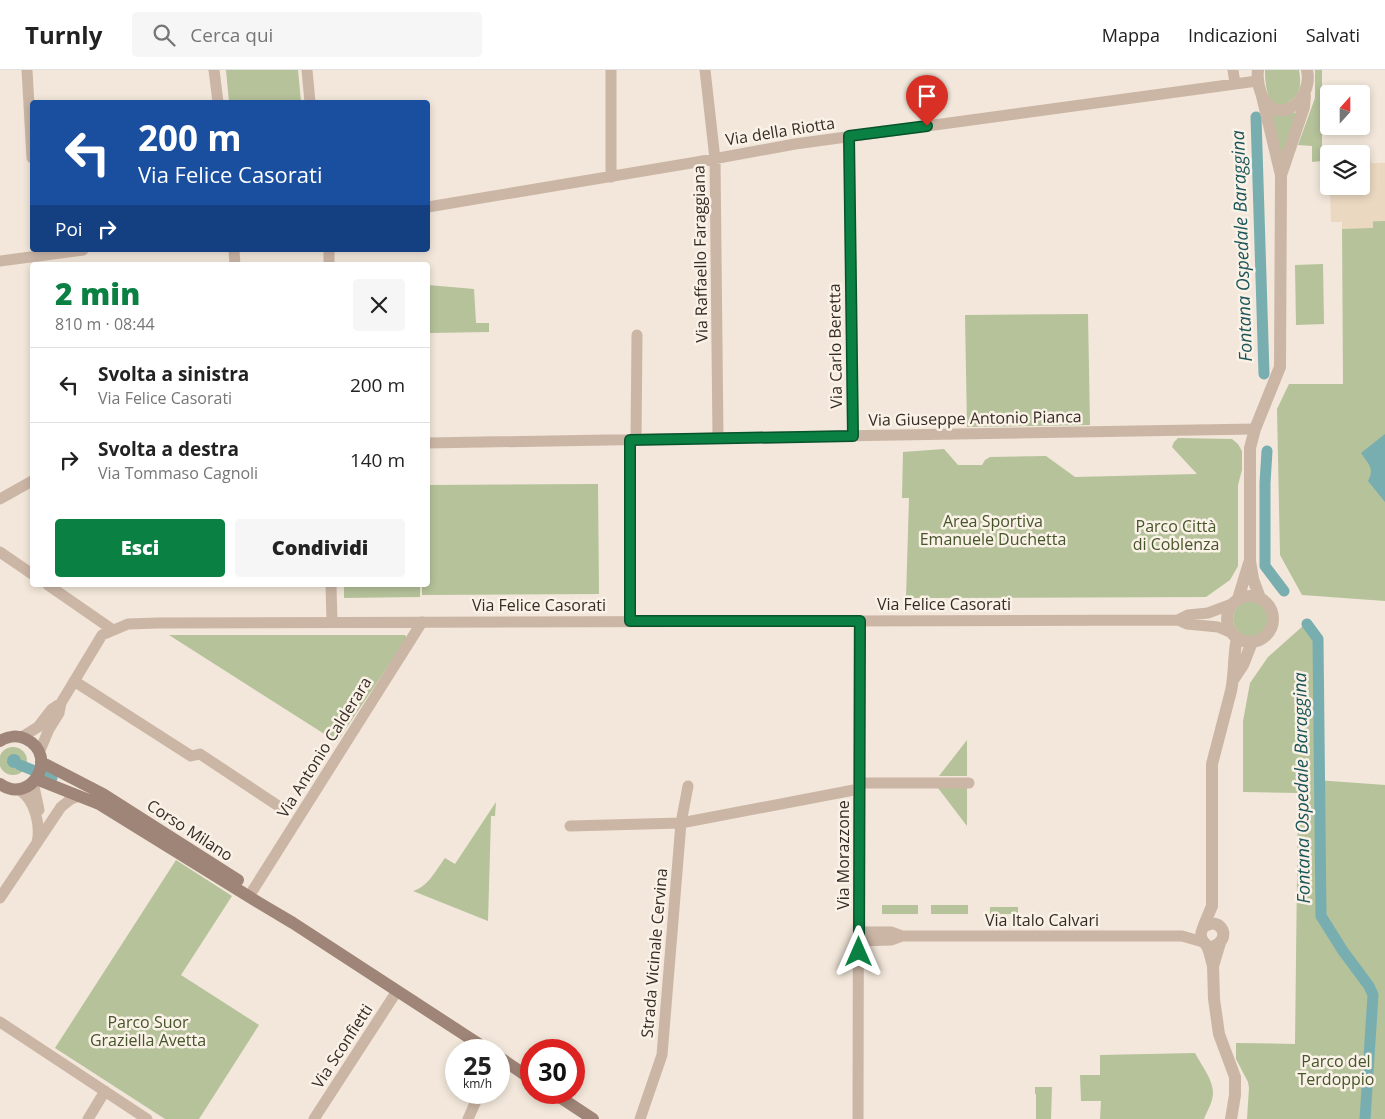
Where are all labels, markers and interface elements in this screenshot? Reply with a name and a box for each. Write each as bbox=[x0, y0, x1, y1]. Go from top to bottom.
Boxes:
search box bbox=[132, 12, 482, 57]
text: Turnly bbox=[25, 18, 102, 51]
icon: search bbox=[150, 21, 178, 49]
text: Cerca qui bbox=[190, 22, 273, 48]
text: Mappa bbox=[1102, 23, 1160, 47]
text: Indicazioni bbox=[1188, 23, 1278, 47]
text: Salvati bbox=[1306, 23, 1360, 47]
pin bbox=[906, 75, 948, 126]
icon: arrive bbox=[913, 82, 941, 110]
north arrow bbox=[1320, 85, 1370, 135]
map controls bbox=[1320, 85, 1370, 195]
street label: Via della Riotta bbox=[724, 112, 836, 150]
text: 200 m bbox=[138, 114, 242, 161]
icon: left bbox=[55, 120, 120, 185]
water label: Fontana Ospedale Baraggina bbox=[1225, 130, 1257, 362]
button: layers bbox=[1320, 145, 1370, 195]
text: Via Felice Casorati bbox=[138, 159, 322, 189]
street label: Via Raffaello Faraggiana bbox=[687, 165, 713, 343]
icon: right bbox=[93, 215, 121, 243]
text: Poi bbox=[55, 216, 83, 242]
text: 2 min bbox=[55, 273, 140, 314]
button: close bbox=[353, 279, 405, 331]
street label: Via Carlo Beretta bbox=[823, 283, 847, 409]
text: 810 m · 08:44 bbox=[55, 313, 155, 335]
text: Svolta a sinistra bbox=[98, 361, 249, 387]
icon: left bbox=[55, 371, 83, 399]
text: 200 m bbox=[350, 372, 405, 398]
text: Via Felice Casorati bbox=[98, 387, 232, 409]
street label: Via Giuseppe Antonio Pianca bbox=[868, 405, 1082, 431]
text: Svolta a destra bbox=[98, 436, 239, 462]
icon: right bbox=[55, 446, 83, 474]
text: 140 m bbox=[350, 447, 405, 473]
text: Via Tommaso Cagnoli bbox=[98, 462, 258, 484]
park label: Area Sportiva Emanuele Duchetta bbox=[920, 510, 1066, 550]
park label: Parco Città di Coblenza bbox=[1133, 515, 1219, 555]
button: Esci bbox=[55, 519, 225, 577]
button: Condividi bbox=[235, 519, 405, 577]
street label: Via Felice Casorati bbox=[877, 593, 1011, 615]
street label: Via Felice Casorati bbox=[472, 594, 606, 616]
street label: Via Antonio Calderara bbox=[272, 672, 376, 822]
water label: Fontana Ospedale Baraggina bbox=[1287, 672, 1315, 904]
street label: Corso Milano bbox=[143, 794, 237, 866]
street label: Via Morazzone bbox=[832, 800, 854, 910]
street label: Strada Vicinale Cervina bbox=[636, 867, 672, 1039]
street label: Via Italo Calvari bbox=[985, 909, 1099, 931]
position arrow bbox=[832, 925, 884, 977]
street label: Via Sconfietti bbox=[307, 1000, 377, 1092]
park label: Parco Suor Graziella Avetta bbox=[90, 1011, 206, 1051]
speed limit sign: 30 bbox=[520, 1039, 585, 1104]
text: 25 bbox=[463, 1048, 492, 1082]
park label: Parco del Terdoppio bbox=[1298, 1050, 1375, 1090]
text: km/h bbox=[463, 1075, 492, 1092]

